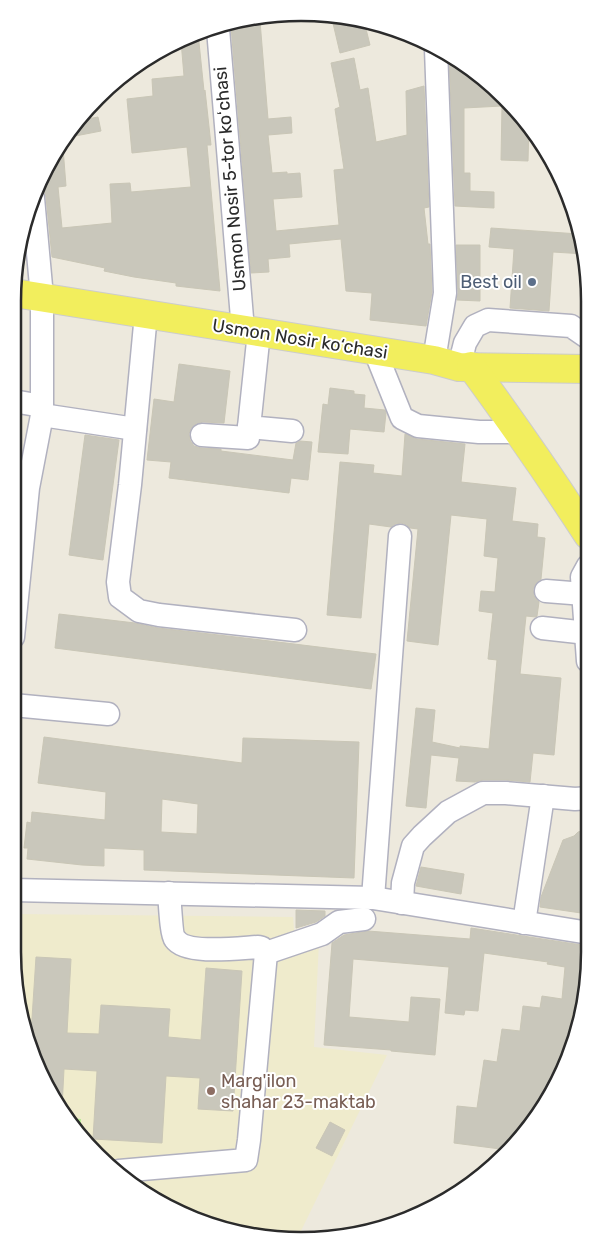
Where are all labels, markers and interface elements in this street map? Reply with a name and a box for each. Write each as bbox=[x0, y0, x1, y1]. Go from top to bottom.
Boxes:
street label: Usmon Nosir 5-tor koʻchasi bbox=[209, 66, 251, 292]
place label: Best oil bbox=[460, 271, 522, 293]
marker: Best oil bbox=[526, 276, 538, 288]
street label: Usmon Nosir ko‘chasi bbox=[211, 314, 389, 364]
place label: Marg'ilon shahar 23-maktab bbox=[221, 1070, 376, 1113]
marker: Marg'ilon shahar 23-maktab bbox=[205, 1085, 217, 1097]

